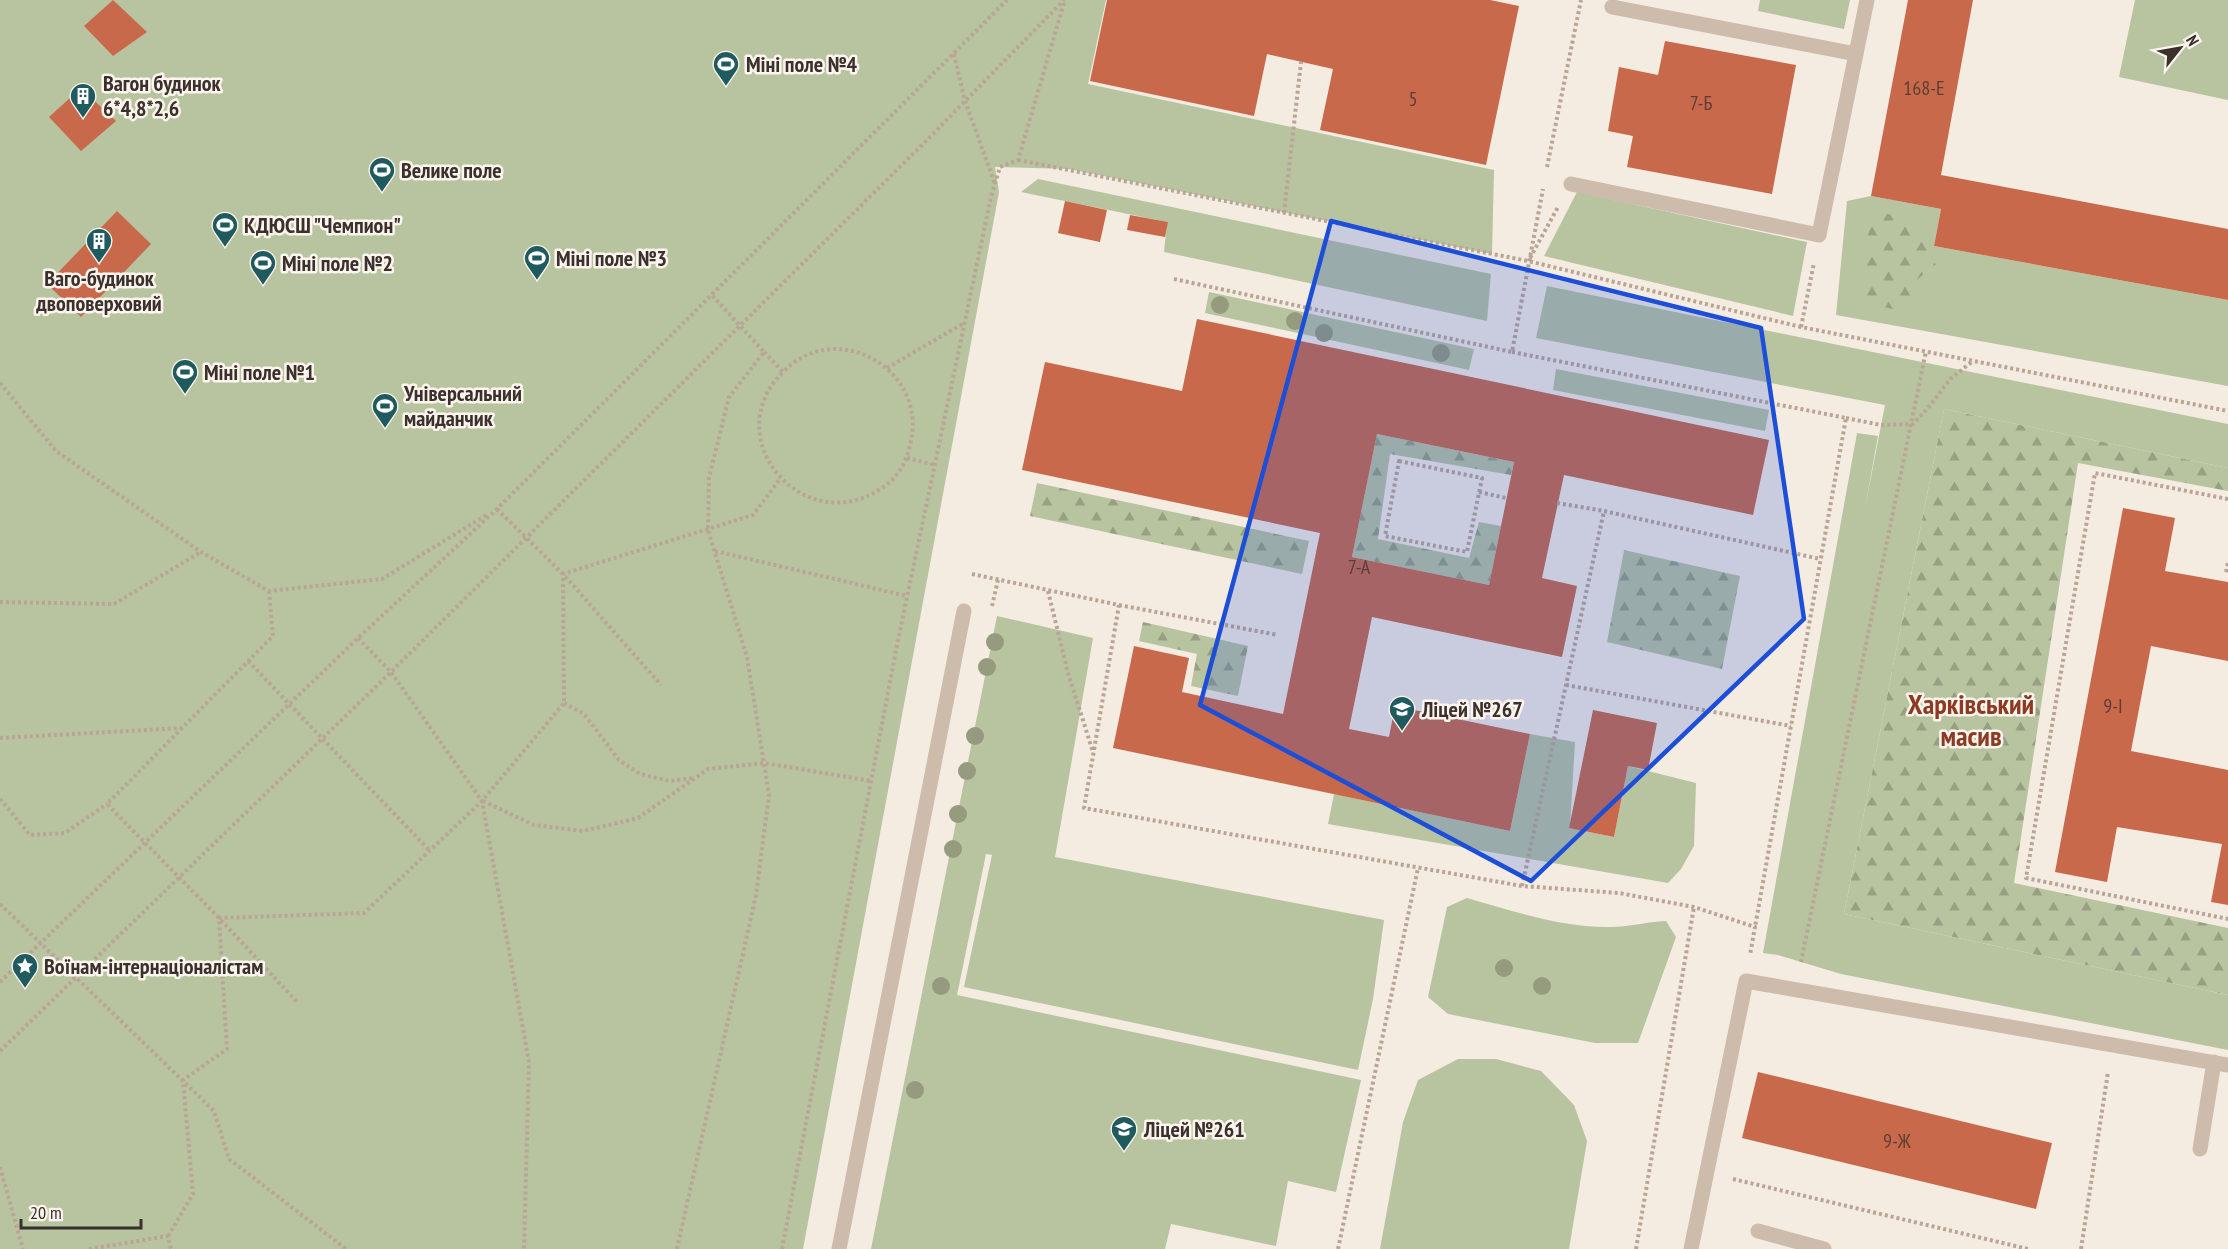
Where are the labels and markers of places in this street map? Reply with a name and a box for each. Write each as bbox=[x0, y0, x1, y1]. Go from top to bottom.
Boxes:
sports icon: Міні поле №4 bbox=[711, 49, 741, 87]
place label: Міні поле №4 bbox=[746, 50, 858, 78]
place label: Вагон будинок 6*4,8*2,6 bbox=[103, 69, 221, 122]
building icon: Вагон будинок 6*4,8*2,6 bbox=[68, 81, 98, 119]
sports icon: Велике поле bbox=[367, 155, 397, 193]
place label: Велике поле bbox=[401, 156, 502, 184]
sports icon: КДЮСШ "Чемпион" bbox=[210, 210, 240, 248]
place label: КДЮСШ "Чемпион" bbox=[244, 211, 401, 239]
building icon: Ваго-будинок двоповерховий bbox=[84, 226, 114, 264]
sports icon: Міні поле №3 bbox=[522, 243, 552, 281]
place label: Міні поле №3 bbox=[556, 244, 667, 272]
sports icon: Міні поле №2 bbox=[248, 248, 278, 286]
place label: Міні поле №2 bbox=[282, 249, 393, 277]
place label: Ваго-будинок двоповерховий bbox=[35, 264, 162, 317]
sports icon: Міні поле №1 bbox=[170, 357, 200, 395]
place label: Міні поле №1 bbox=[204, 358, 315, 386]
place label: Універсальний майданчик bbox=[403, 379, 522, 432]
sports icon: Універсальний майданчик bbox=[370, 391, 400, 429]
school or university icon: Ліцей №267 bbox=[1387, 694, 1417, 732]
place label: Ліцей №267 bbox=[1421, 695, 1523, 723]
place icon: Воїнам-інтернаціоналістам bbox=[10, 951, 40, 989]
place label: Воїнам-інтернаціоналістам bbox=[44, 952, 263, 980]
school or university icon: Ліцей №261 bbox=[1109, 1114, 1139, 1152]
place label: Ліцей №261 bbox=[1143, 1115, 1245, 1143]

